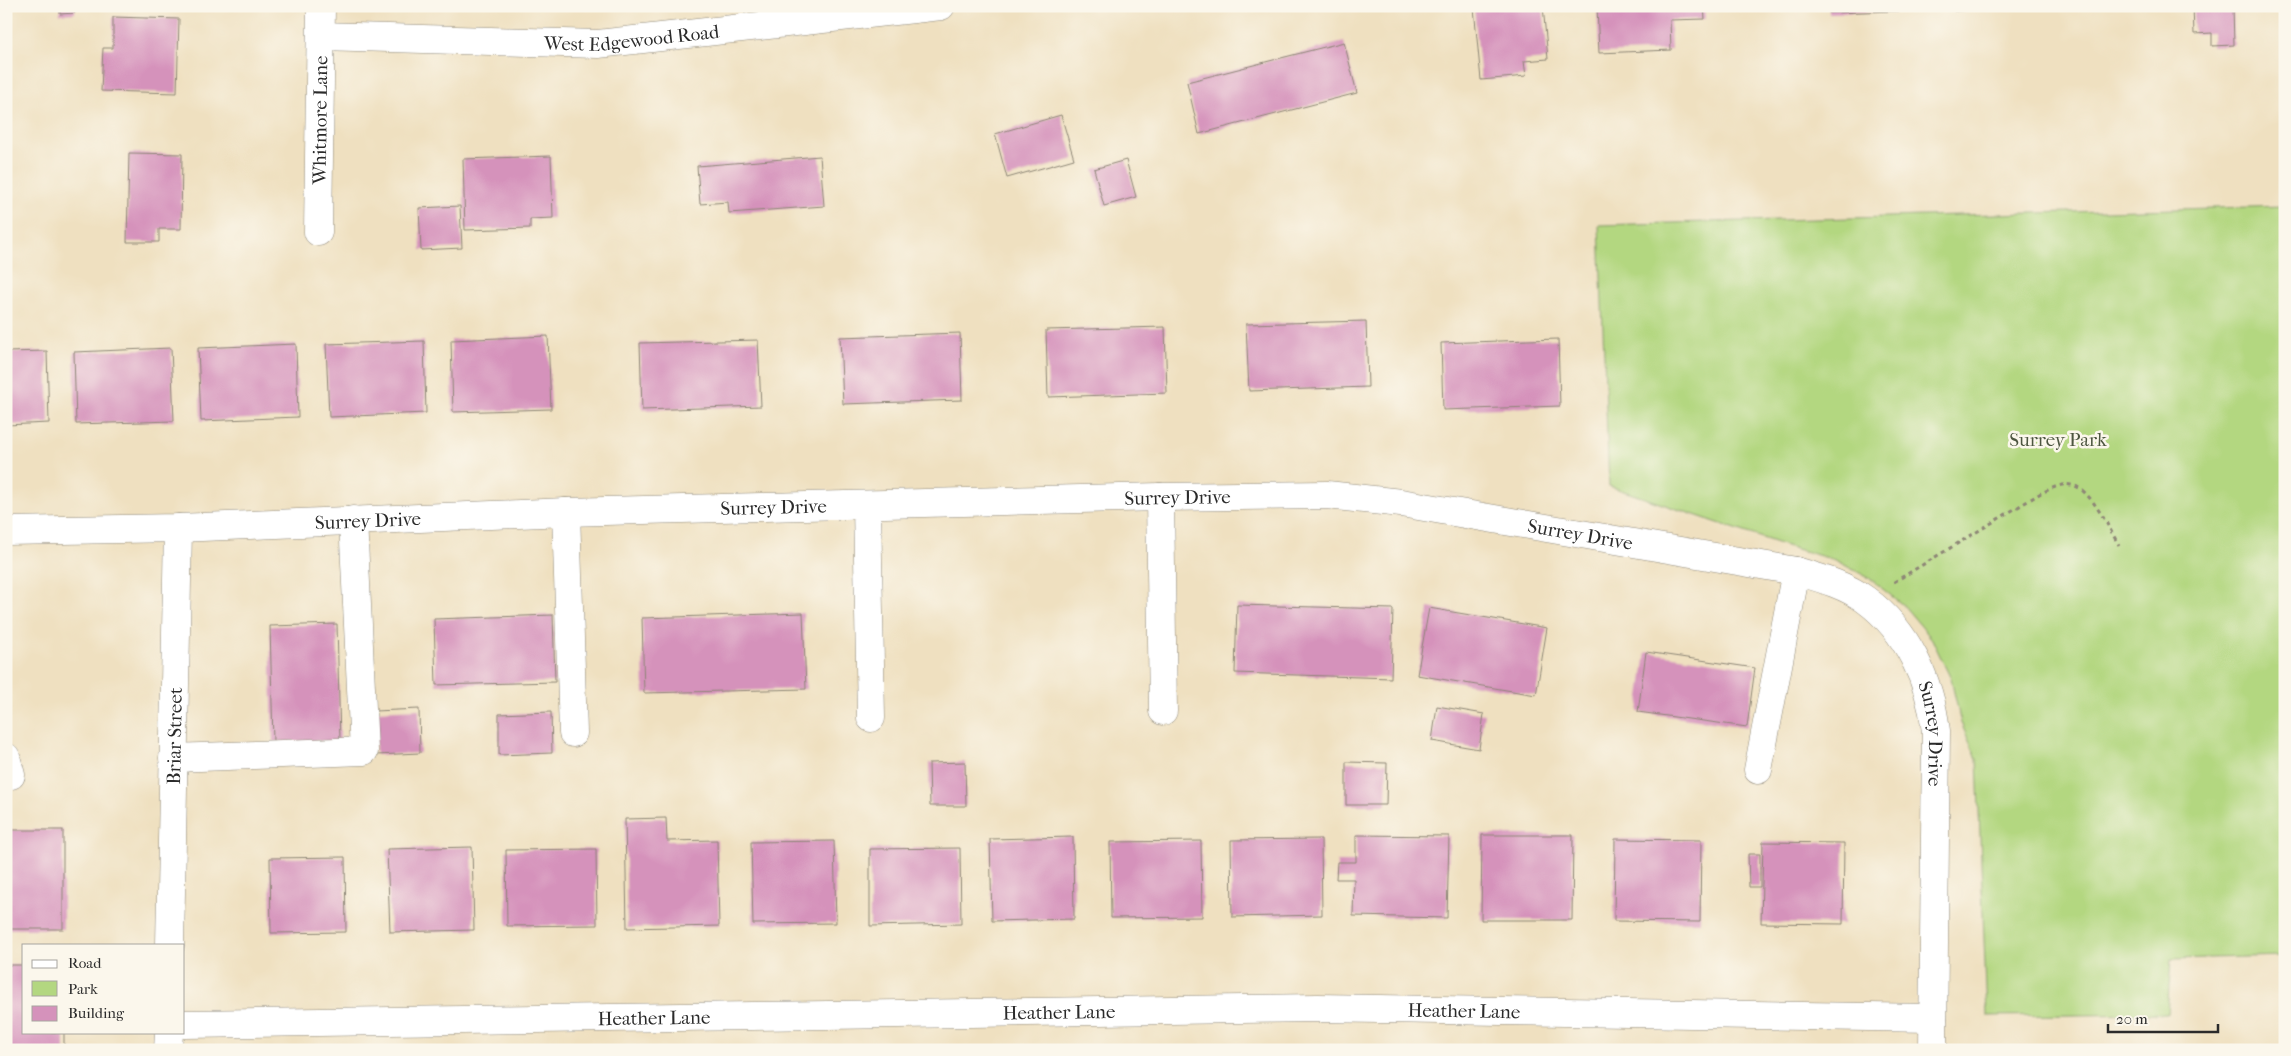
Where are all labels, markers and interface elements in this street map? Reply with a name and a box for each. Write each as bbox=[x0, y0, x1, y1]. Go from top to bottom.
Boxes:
street label: West Edgewood Road bbox=[543, 21, 721, 56]
street label: Whitmore Lane bbox=[309, 55, 332, 186]
park label: Surrey Park bbox=[2009, 429, 2107, 451]
street label: Surrey Drive bbox=[1124, 486, 1231, 510]
street label: Surrey Drive bbox=[720, 495, 827, 520]
street label: Surrey Drive bbox=[314, 508, 421, 534]
street label: Surrey Drive bbox=[1526, 515, 1634, 555]
street label: Surrey Drive bbox=[1913, 678, 1946, 787]
street label: Briar Street bbox=[163, 687, 187, 785]
legend bbox=[22, 944, 185, 1034]
text: Road bbox=[68, 954, 102, 972]
text: Park bbox=[68, 980, 98, 998]
street label: Heather Lane bbox=[1407, 999, 1520, 1023]
street label: Heather Lane bbox=[1002, 1001, 1115, 1024]
scale bar bbox=[2108, 1001, 2218, 1033]
text: Building bbox=[68, 1004, 125, 1022]
street label: Heather Lane bbox=[598, 1007, 710, 1030]
text: 20 m bbox=[2116, 1010, 2148, 1028]

